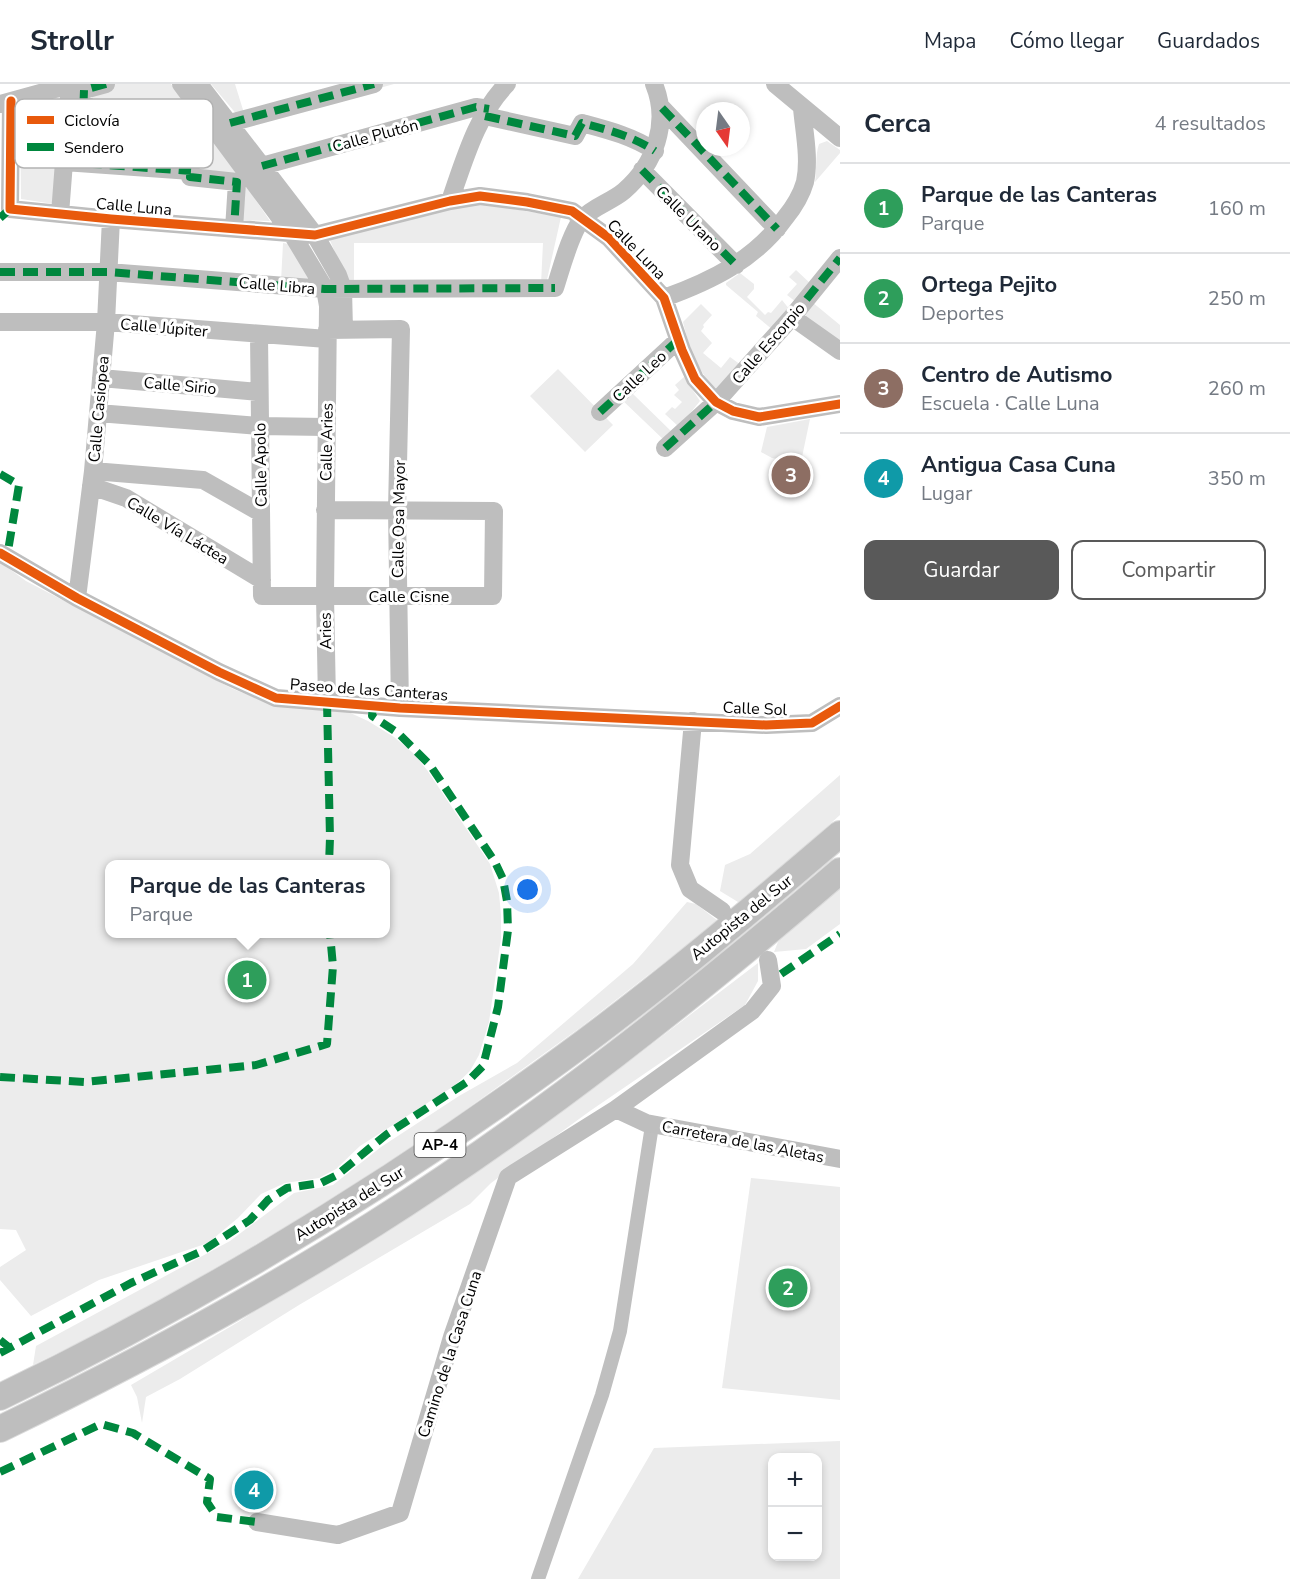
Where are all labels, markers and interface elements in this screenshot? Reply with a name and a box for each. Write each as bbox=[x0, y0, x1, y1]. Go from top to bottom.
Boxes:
text: Strollr bbox=[30, 22, 114, 60]
text: Mapa bbox=[924, 27, 976, 55]
text: Cómo llegar bbox=[1009, 27, 1124, 55]
text: Guardados bbox=[1157, 27, 1260, 55]
legend bbox=[15, 99, 213, 168]
north arrow bbox=[696, 102, 750, 156]
text: Cerca bbox=[864, 106, 931, 141]
text: Ciclovía bbox=[64, 110, 120, 132]
text: 4 resultados bbox=[1155, 110, 1266, 137]
street label: Calle Plutón bbox=[330, 114, 421, 158]
text: Sendero bbox=[64, 137, 124, 159]
text: Parque de las Canteras bbox=[921, 180, 1157, 210]
street label: Calle Urano bbox=[651, 181, 726, 257]
street label: Calle Luna bbox=[95, 193, 173, 221]
text: 1 bbox=[878, 195, 890, 222]
text: 160 m bbox=[1208, 195, 1266, 222]
text: Parque bbox=[921, 210, 984, 237]
street label: Calle Luna bbox=[602, 215, 671, 285]
text: Ortega Pejito bbox=[921, 270, 1057, 300]
street label: Calle Libra bbox=[238, 272, 316, 300]
text: 2 bbox=[878, 285, 890, 312]
text: 250 m bbox=[1208, 285, 1266, 312]
street label: Calle Escorpio bbox=[727, 298, 810, 389]
text: Deportes bbox=[921, 300, 1004, 327]
street label: Calle Júpiter bbox=[119, 313, 209, 343]
street label: Calle Leo bbox=[608, 346, 672, 408]
street label: Calle Casiopea bbox=[83, 355, 115, 463]
text: Centro de Autismo bbox=[921, 360, 1112, 390]
street label: Calle Sirio bbox=[143, 372, 217, 400]
text: 3 bbox=[878, 375, 890, 402]
text: 260 m bbox=[1208, 375, 1266, 402]
text: Escuela · Calle Luna bbox=[921, 390, 1100, 417]
street label: Calle Aries bbox=[315, 403, 339, 481]
street label: Calle Apolo bbox=[249, 422, 273, 507]
text: Antigua Casa Cuna bbox=[921, 450, 1116, 480]
pin: 3 bbox=[772, 452, 810, 498]
street label: Calle Osa Mayor bbox=[387, 459, 411, 578]
text: 4 bbox=[878, 465, 890, 492]
text: 350 m bbox=[1208, 465, 1266, 492]
text: Lugar bbox=[921, 480, 972, 507]
street label: Calle Vía Láctea bbox=[122, 492, 233, 570]
button: Guardar bbox=[864, 540, 1059, 600]
button: Compartir bbox=[1071, 540, 1266, 600]
street label: Calle Cisne bbox=[369, 586, 449, 608]
street label: Aries bbox=[315, 612, 337, 650]
street label: Paseo de las Canteras bbox=[289, 674, 449, 706]
street label: Calle Sol bbox=[722, 697, 788, 721]
popup bbox=[105, 860, 390, 938]
street label: Autopista del Sur bbox=[686, 870, 797, 966]
text: Parque de las Canteras bbox=[130, 871, 365, 901]
your location bbox=[513, 875, 542, 904]
text: Parque bbox=[130, 901, 193, 928]
pin: 1 bbox=[228, 958, 266, 1002]
street label: Carretera de las Aletas bbox=[660, 1115, 826, 1168]
road number: AP-4 bbox=[414, 1133, 466, 1157]
street label: Autopista del Sur bbox=[291, 1161, 409, 1246]
pin: 2 bbox=[768, 1266, 808, 1310]
street label: Camino de la Casa Cuna bbox=[413, 1268, 487, 1441]
map controls bbox=[768, 1453, 822, 1561]
button: + bbox=[768, 1453, 822, 1507]
pin: 4 bbox=[234, 1468, 274, 1512]
button: − bbox=[768, 1507, 822, 1561]

